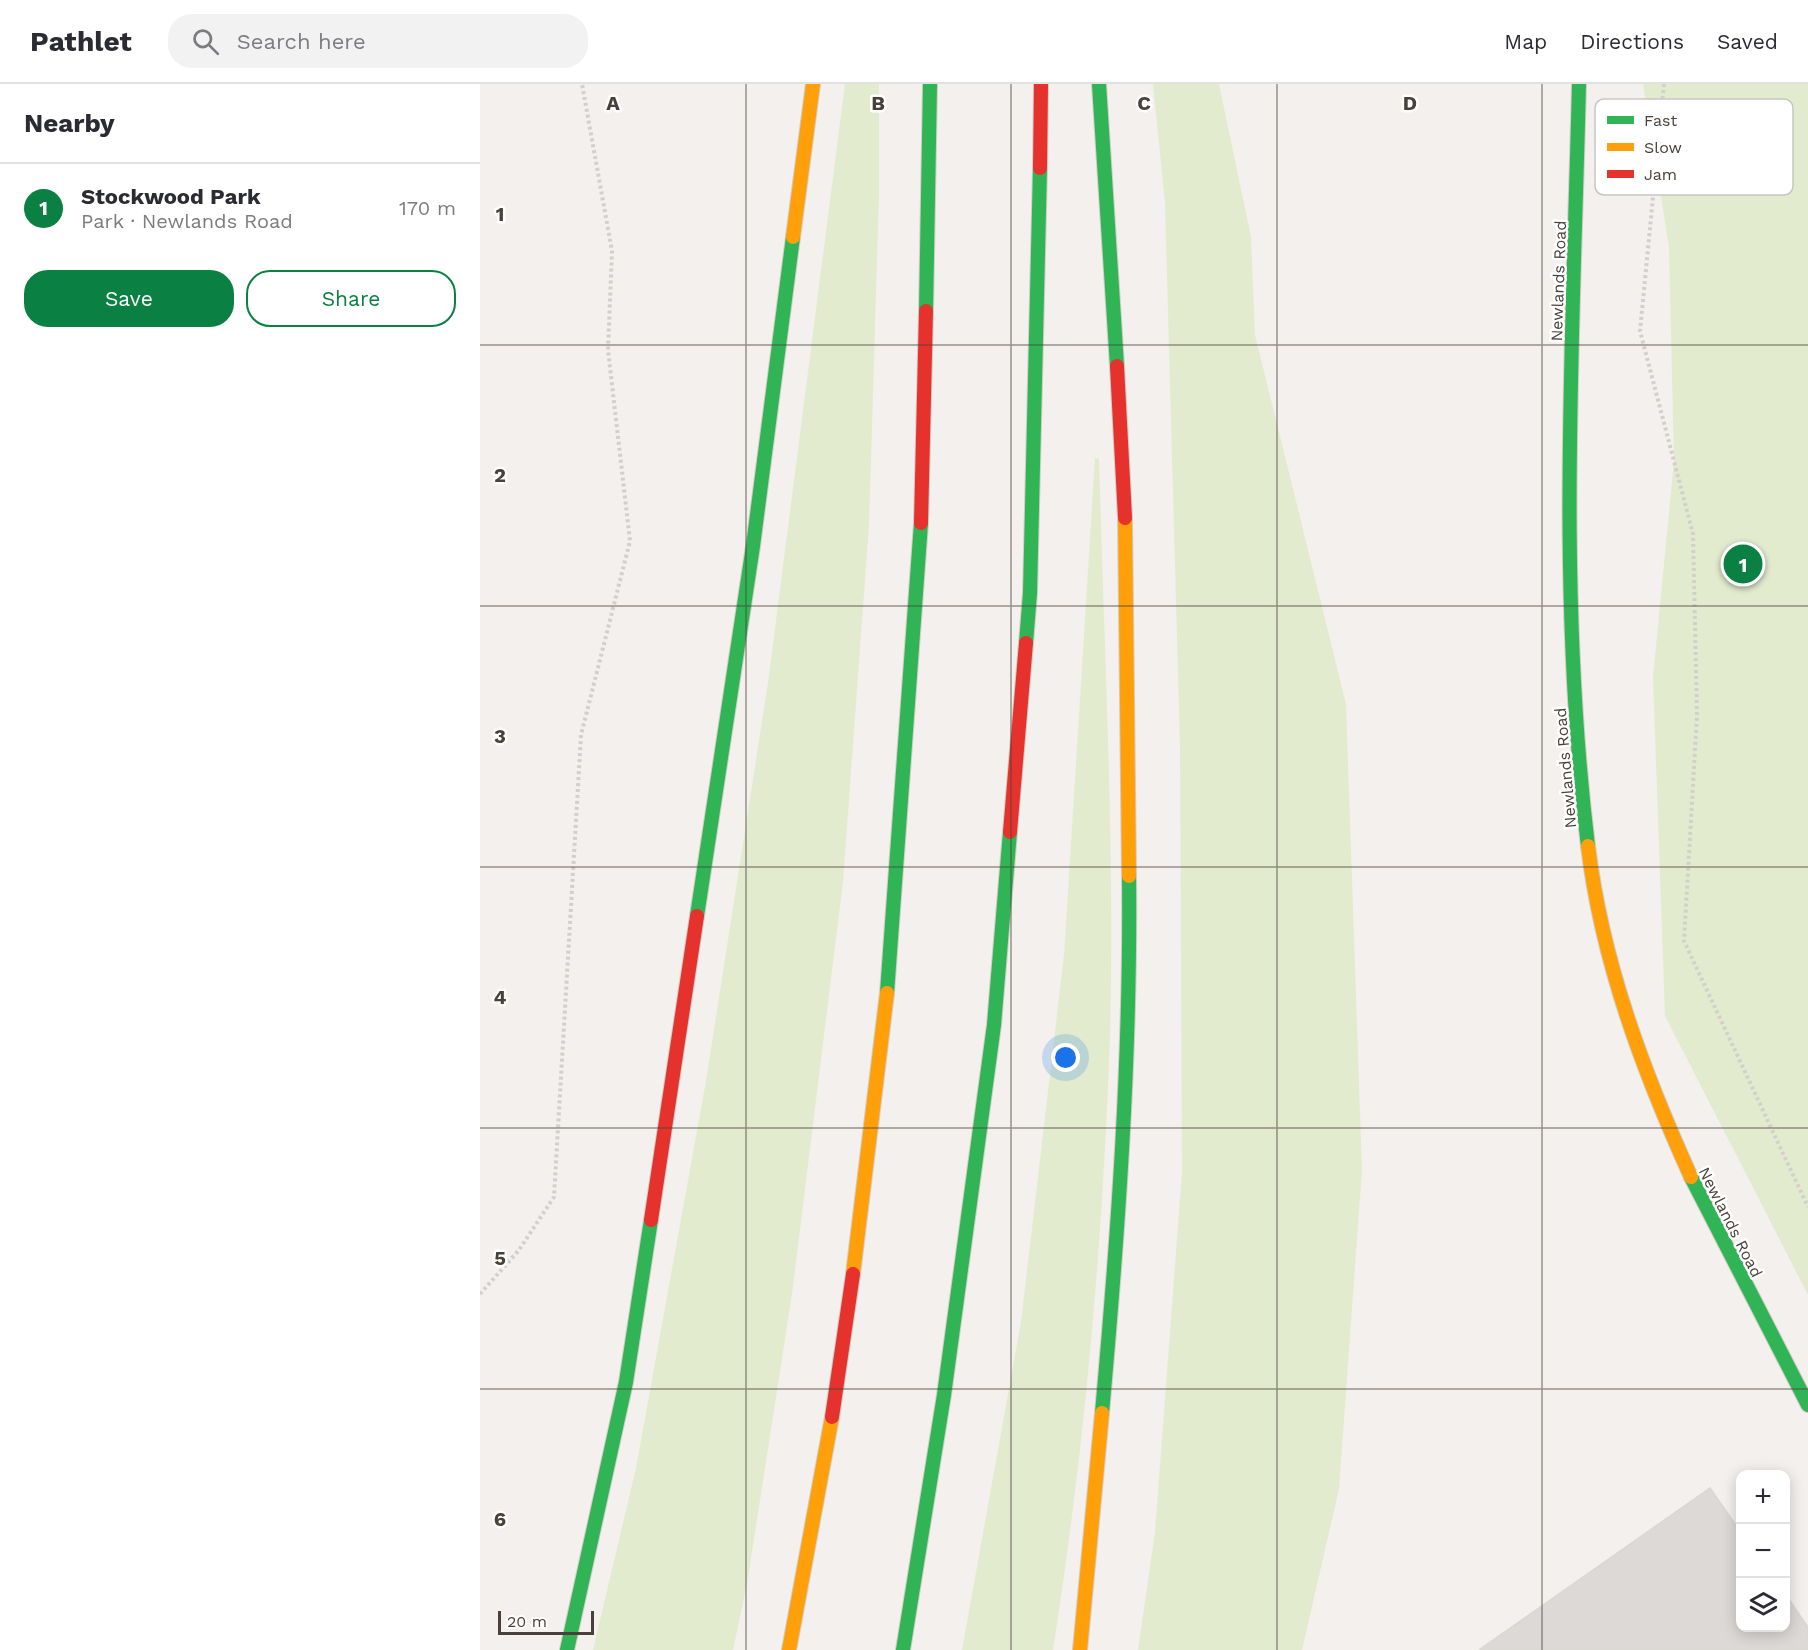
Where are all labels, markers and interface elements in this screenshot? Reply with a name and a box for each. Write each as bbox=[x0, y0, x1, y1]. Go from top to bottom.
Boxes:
search box bbox=[168, 14, 588, 68]
text: Pathlet bbox=[30, 25, 132, 58]
icon: search bbox=[189, 25, 222, 58]
text: Search here bbox=[237, 29, 366, 54]
text: Map bbox=[1504, 29, 1547, 54]
text: Directions bbox=[1580, 29, 1684, 54]
text: Saved bbox=[1717, 29, 1778, 54]
text: A bbox=[606, 91, 620, 115]
text: B bbox=[871, 91, 885, 115]
text: C bbox=[1137, 91, 1151, 115]
text: D bbox=[1403, 91, 1417, 115]
legend bbox=[1595, 99, 1793, 195]
text: Nearby bbox=[24, 108, 115, 138]
text: Fast bbox=[1644, 111, 1677, 130]
text: Slow bbox=[1644, 138, 1682, 157]
text: Jam bbox=[1644, 165, 1677, 184]
text: Stockwood Park bbox=[81, 184, 261, 209]
text: 1 bbox=[39, 196, 48, 220]
text: 170 m bbox=[399, 196, 456, 220]
text: 1 bbox=[496, 202, 504, 226]
text: Park · Newlands Road bbox=[81, 209, 293, 233]
street label: Newlands Road bbox=[1547, 220, 1570, 342]
button: Save bbox=[24, 270, 234, 327]
button: Share bbox=[246, 270, 456, 327]
text: 2 bbox=[494, 463, 506, 487]
pin: 1 bbox=[1724, 542, 1762, 586]
street label: Newlands Road bbox=[1551, 707, 1580, 829]
text: 3 bbox=[494, 724, 506, 748]
text: 4 bbox=[494, 985, 507, 1009]
your location bbox=[1051, 1043, 1080, 1072]
street label: Newlands Road bbox=[1695, 1164, 1766, 1280]
text: 5 bbox=[494, 1246, 506, 1270]
map controls bbox=[1736, 1470, 1790, 1632]
button: + bbox=[1736, 1470, 1790, 1524]
text: 6 bbox=[494, 1507, 506, 1531]
button: − bbox=[1736, 1524, 1790, 1578]
button: layers bbox=[1736, 1578, 1790, 1632]
scale bar bbox=[498, 1608, 594, 1636]
text: 20 m bbox=[507, 1612, 547, 1631]

